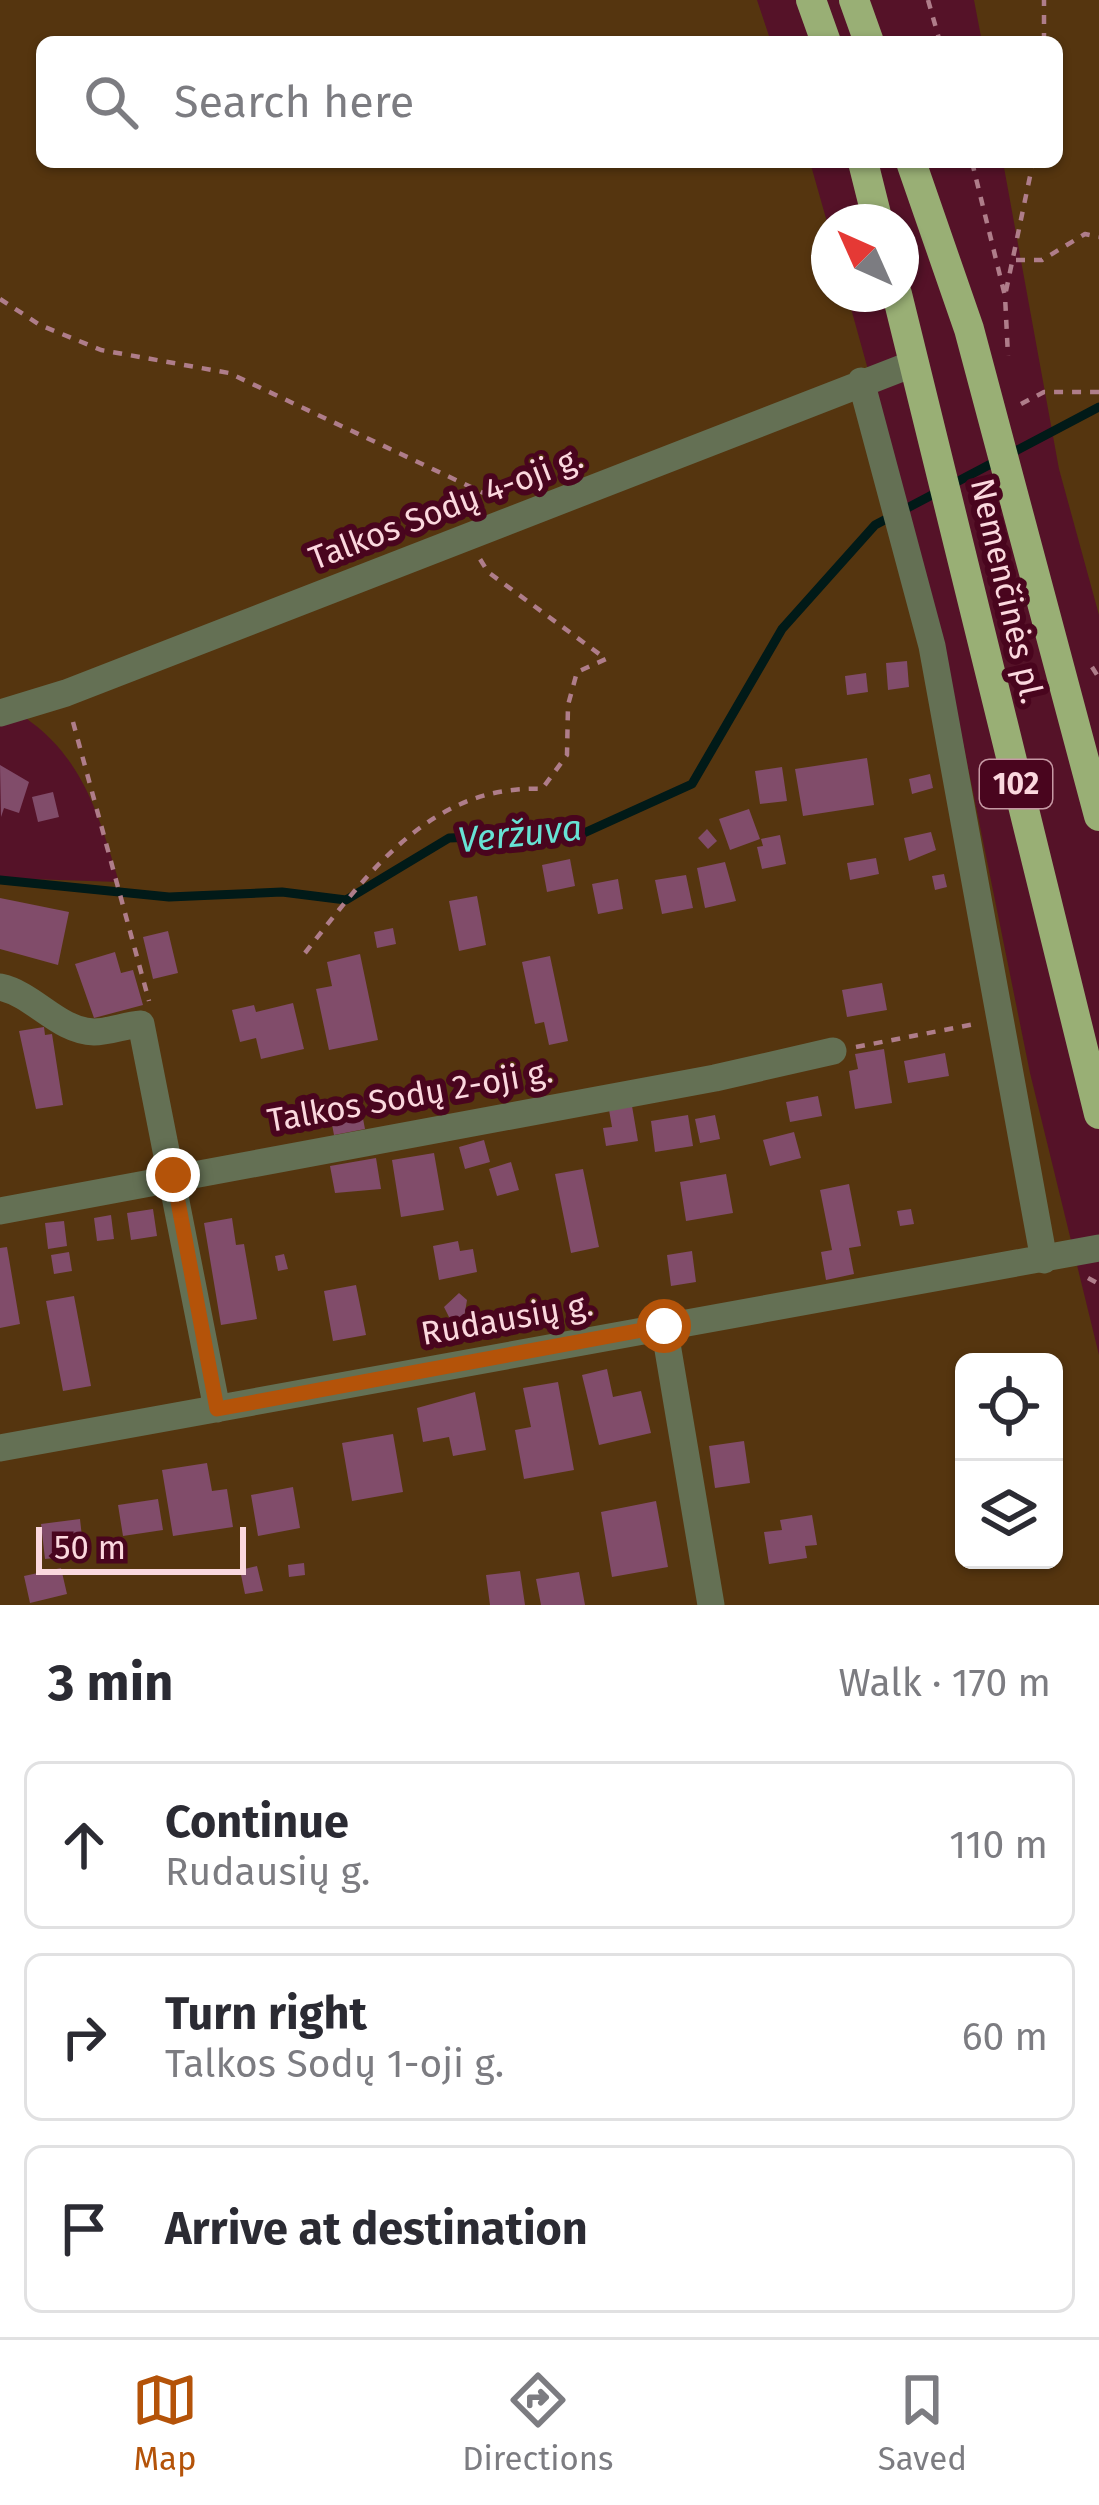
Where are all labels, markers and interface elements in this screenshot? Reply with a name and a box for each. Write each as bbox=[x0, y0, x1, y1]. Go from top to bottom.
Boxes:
search box bbox=[36, 36, 1063, 168]
icon: search bbox=[78, 69, 144, 135]
text: Search here bbox=[174, 75, 414, 129]
north arrow bbox=[811, 204, 919, 312]
street label: Talkos Sodų 4-oji g. bbox=[303, 437, 589, 579]
street label: Nemenčinės pl. bbox=[962, 474, 1052, 708]
road number: 102 bbox=[980, 760, 1052, 808]
water label: Veržuva bbox=[456, 806, 584, 862]
street label: Talkos Sodų 2-oji g. bbox=[264, 1051, 556, 1141]
route end bbox=[146, 1148, 200, 1202]
street label: Rudausių g. bbox=[418, 1284, 596, 1354]
route start bbox=[637, 1299, 691, 1353]
map controls bbox=[955, 1353, 1063, 1569]
button: locate bbox=[955, 1353, 1063, 1461]
button: layers bbox=[955, 1461, 1063, 1569]
scale bar bbox=[36, 1521, 246, 1574]
text: 50 m bbox=[54, 1528, 126, 1568]
text: 3 min bbox=[48, 1652, 174, 1714]
text: Walk · 170 m bbox=[838, 1660, 1051, 1706]
text: Continue bbox=[165, 1795, 349, 1849]
icon: ahead bbox=[51, 1812, 117, 1878]
text: 110 m bbox=[949, 1822, 1048, 1868]
text: Rudausių g. bbox=[165, 1849, 370, 1895]
text: Turn right bbox=[165, 1987, 367, 2041]
icon: right bbox=[51, 2004, 117, 2070]
text: 60 m bbox=[962, 2014, 1048, 2060]
text: Talkos Sodų 1-oji g. bbox=[165, 2041, 504, 2087]
icon: arrive bbox=[51, 2196, 117, 2262]
text: Arrive at destination bbox=[165, 2202, 588, 2256]
tab: Map bbox=[132, 2367, 198, 2479]
tab: Directions bbox=[462, 2367, 614, 2479]
tab: Saved bbox=[878, 2367, 967, 2479]

